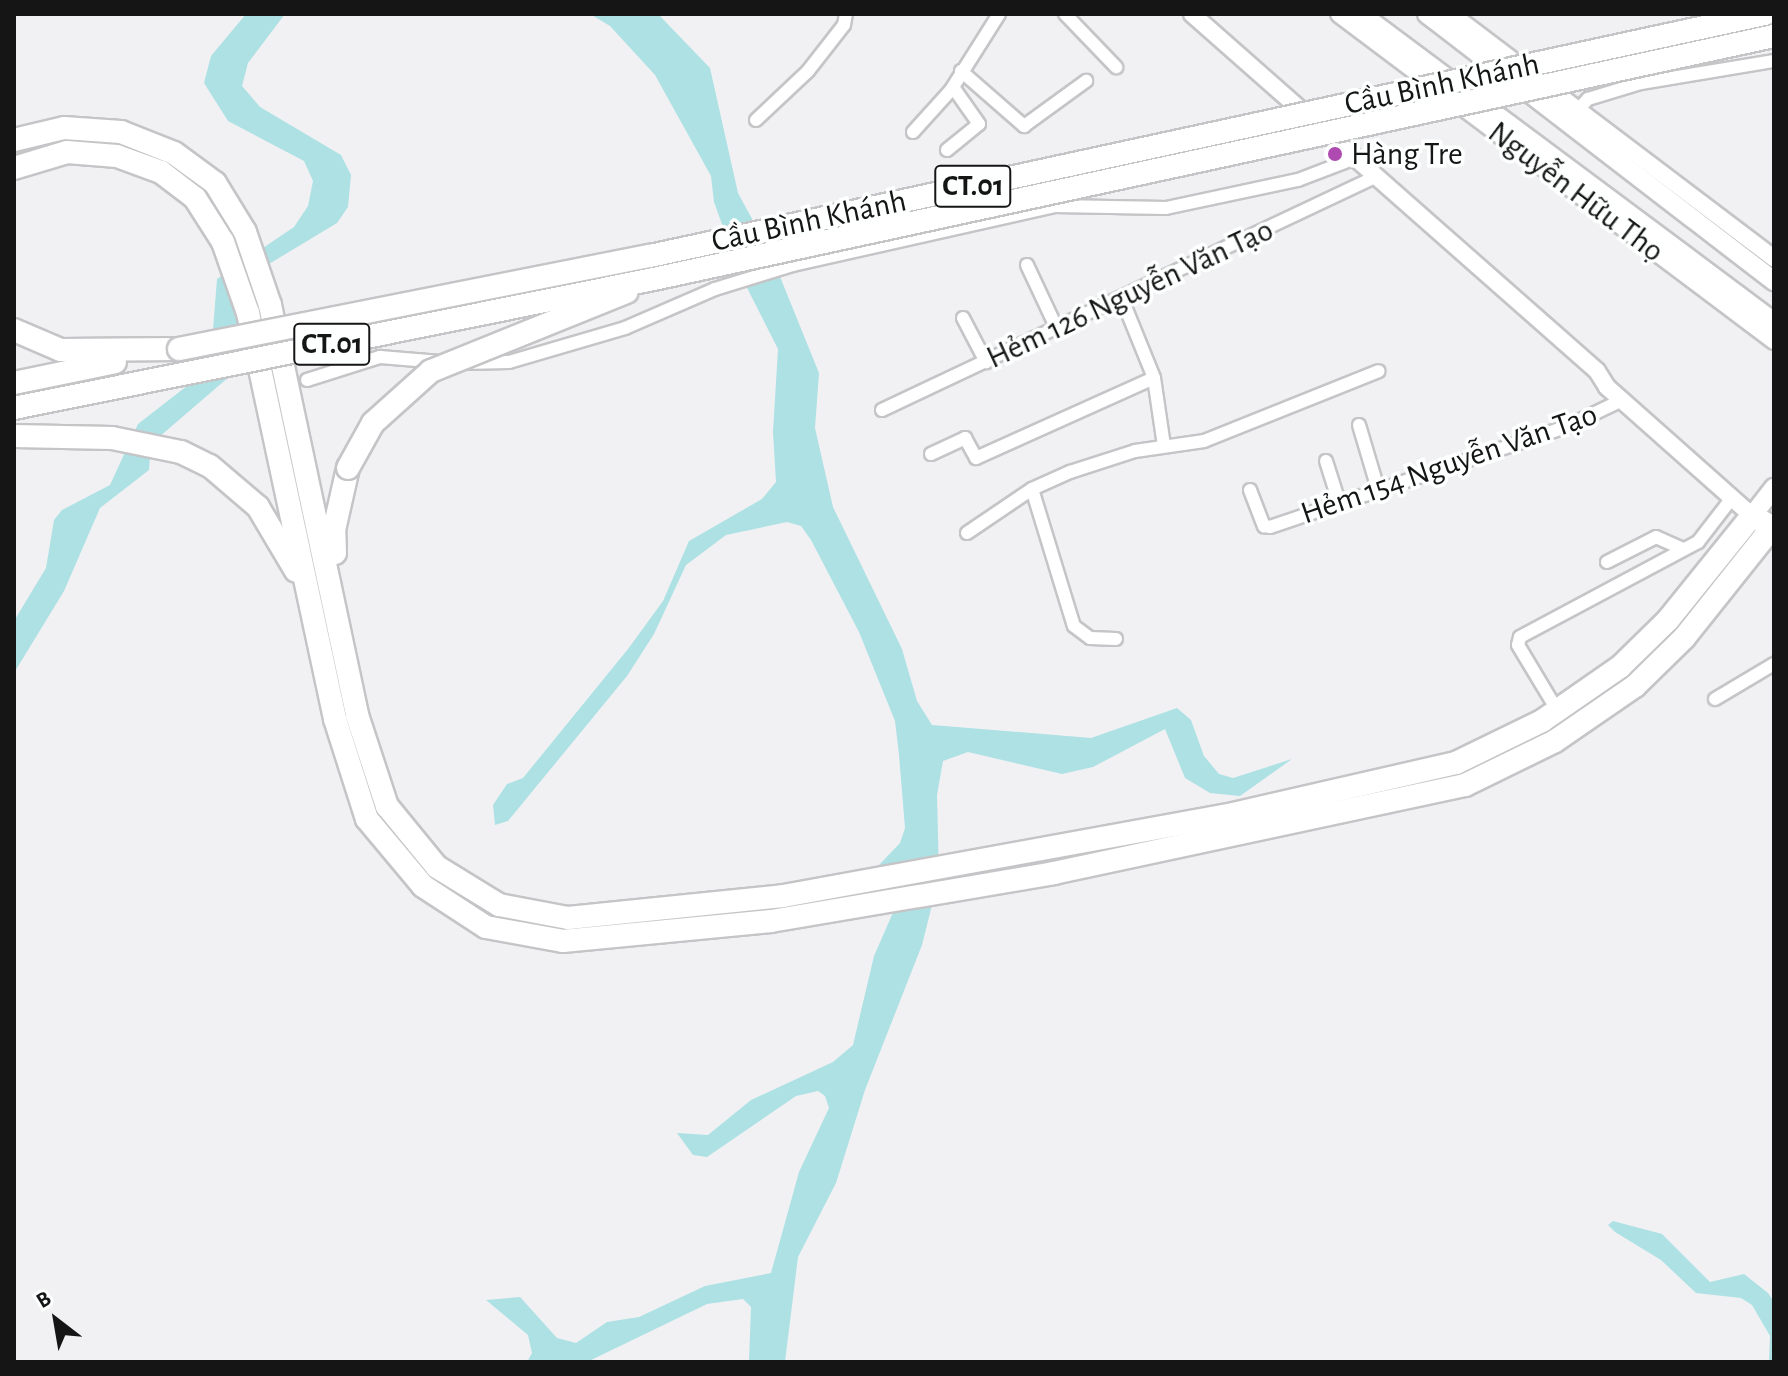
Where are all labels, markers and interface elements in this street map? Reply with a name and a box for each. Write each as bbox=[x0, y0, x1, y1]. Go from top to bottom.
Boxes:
street label: Cầu Bình Khánh bbox=[1341, 45, 1543, 123]
street label: Nguyễn Hữu Thọ bbox=[1480, 113, 1672, 271]
place label: Hàng Tre bbox=[1351, 135, 1463, 173]
marker: Hàng Tre bbox=[1326, 145, 1344, 163]
road number: CT.01 bbox=[933, 160, 1013, 212]
street label: Cầu Bình Khánh bbox=[708, 182, 910, 260]
street label: Hẻm 126 Nguyễn Văn Tạo bbox=[981, 211, 1279, 377]
road number: CT.01 bbox=[292, 318, 372, 370]
street label: Hẻm 154 Nguyễn Văn Tạo bbox=[1296, 395, 1602, 533]
north arrow bbox=[16, 1280, 96, 1360]
text: B bbox=[33, 1287, 55, 1312]

